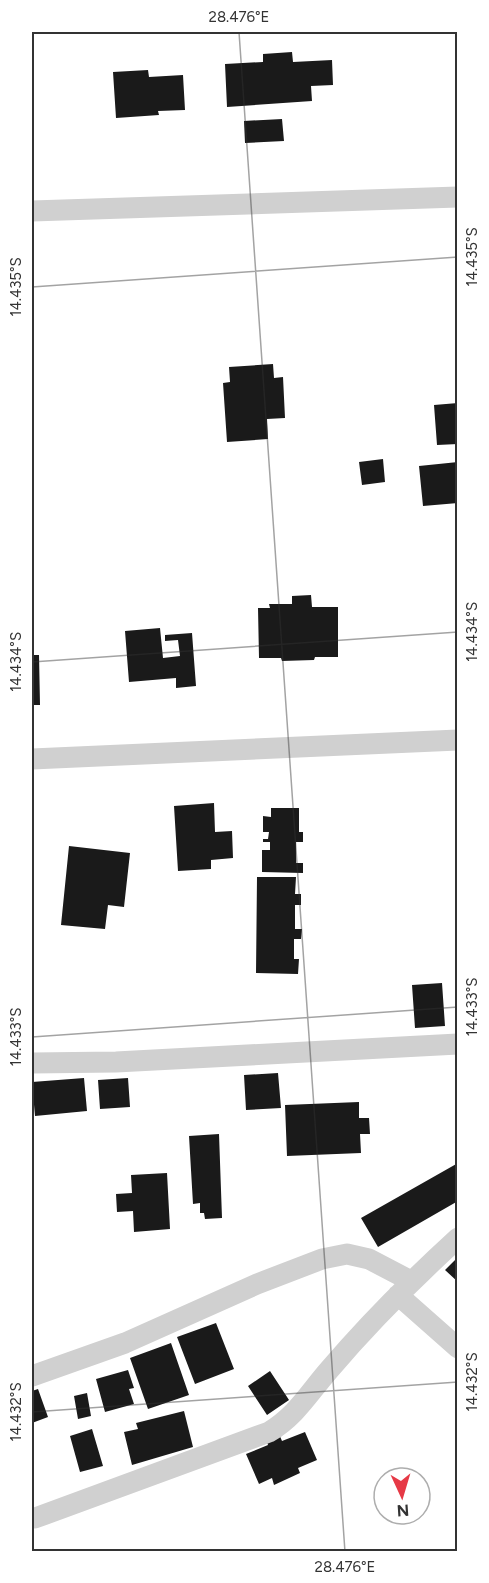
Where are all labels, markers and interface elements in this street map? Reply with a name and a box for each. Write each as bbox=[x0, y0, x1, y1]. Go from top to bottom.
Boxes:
text: 28.476°E bbox=[209, 8, 270, 26]
text: 14.435°S bbox=[463, 227, 481, 287]
text: 14.435°S bbox=[7, 257, 25, 317]
text: 14.434°S bbox=[463, 602, 481, 662]
text: 14.434°S bbox=[7, 632, 25, 692]
text: 14.433°S bbox=[463, 977, 481, 1037]
text: 14.433°S bbox=[7, 1007, 25, 1067]
text: 14.432°S bbox=[463, 1352, 481, 1412]
text: 14.432°S bbox=[7, 1382, 25, 1442]
north arrow bbox=[372, 1466, 432, 1526]
text: N bbox=[396, 1501, 410, 1520]
text: 28.476°E bbox=[315, 1558, 376, 1576]

